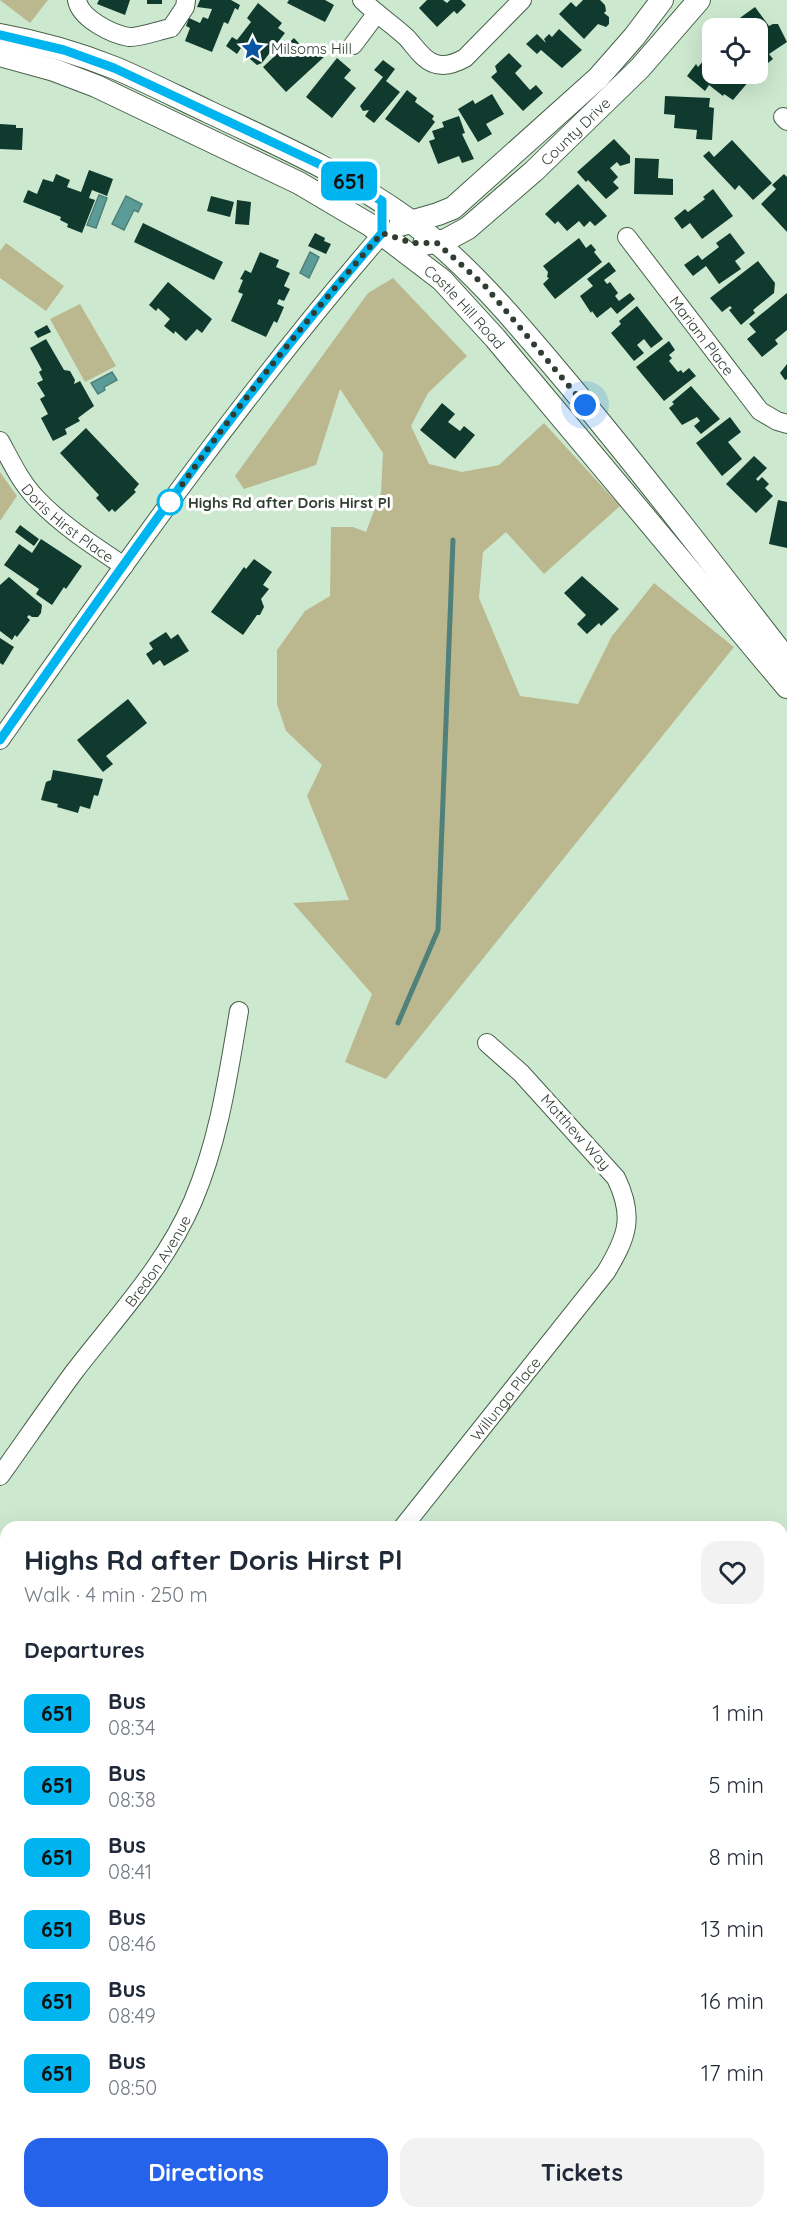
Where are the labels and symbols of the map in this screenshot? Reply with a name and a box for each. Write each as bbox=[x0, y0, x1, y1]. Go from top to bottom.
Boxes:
place icon: Milsoms Hill bbox=[240, 35, 266, 61]
place label: Milsoms Hill bbox=[271, 39, 352, 58]
street label: County Drive bbox=[536, 93, 614, 169]
line badge: 651 bbox=[314, 162, 383, 201]
street label: Castle Hill Road bbox=[421, 261, 509, 353]
street label: Mariam Place bbox=[666, 292, 739, 379]
your location bbox=[570, 390, 600, 420]
street label: Doris Hirst Place bbox=[18, 479, 118, 566]
marker: Highs Rd after Doris Hirst Pl bbox=[157, 489, 183, 515]
place label: Highs Rd after Doris Hirst Pl bbox=[188, 493, 391, 512]
street label: Matthew Way bbox=[537, 1090, 615, 1174]
street label: Bredon Avenue bbox=[120, 1212, 194, 1310]
street label: Willunga Place bbox=[466, 1353, 544, 1445]

